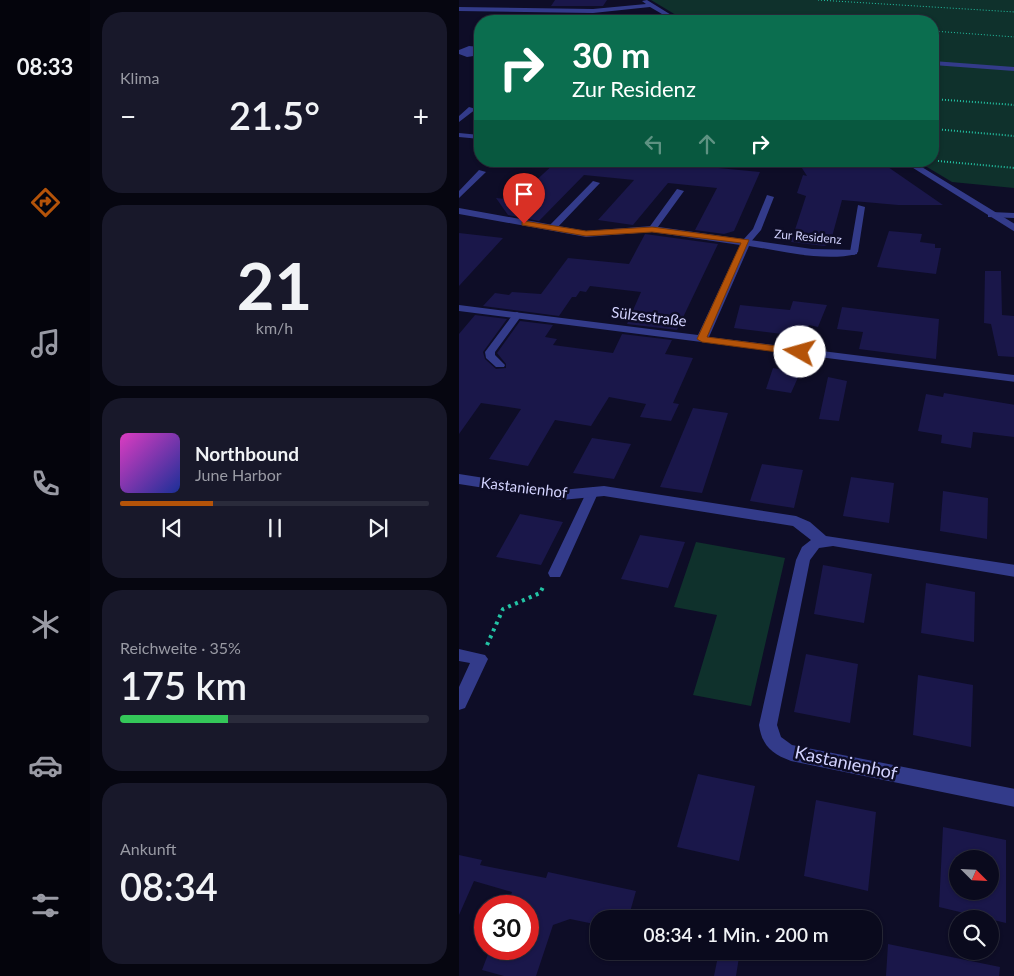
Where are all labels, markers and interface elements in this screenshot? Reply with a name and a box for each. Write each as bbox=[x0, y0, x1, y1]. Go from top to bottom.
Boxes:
text: 30 m bbox=[572, 33, 650, 75]
icon: right bbox=[489, 35, 554, 100]
text: 08:33 bbox=[17, 53, 73, 80]
text: Klima bbox=[120, 68, 159, 87]
text: Zur Residenz bbox=[572, 75, 696, 102]
text: 21.5° bbox=[229, 92, 320, 138]
text: − bbox=[120, 99, 136, 133]
text: + bbox=[413, 99, 429, 133]
icon: left bbox=[640, 130, 668, 158]
icon: ahead bbox=[693, 130, 721, 158]
icon: right bbox=[746, 130, 774, 158]
pin bbox=[503, 173, 545, 224]
icon: arrive bbox=[510, 180, 538, 208]
icon: directions bbox=[28, 185, 63, 220]
street label: Zur Residenz bbox=[774, 226, 843, 247]
text: 21 bbox=[237, 246, 312, 324]
street label: Sülzestraße bbox=[610, 302, 688, 330]
text: km/h bbox=[256, 318, 293, 337]
position arrow bbox=[773, 325, 825, 377]
icon: music bbox=[28, 326, 63, 361]
text: Northbound bbox=[195, 442, 299, 465]
text: June Harbor bbox=[195, 465, 282, 484]
icon: phone bbox=[28, 466, 63, 501]
street label: Kastanienhof bbox=[480, 473, 569, 501]
icon: previous bbox=[158, 514, 186, 542]
icon: pause bbox=[261, 514, 289, 542]
icon: next bbox=[364, 514, 392, 542]
icon: climate bbox=[28, 607, 63, 642]
text: Reichweite · 35% bbox=[120, 638, 241, 657]
text: 175 km bbox=[120, 662, 247, 708]
street label: Kastanienhof bbox=[793, 740, 900, 784]
icon: car bbox=[28, 748, 63, 783]
text: Ankunft bbox=[120, 839, 177, 858]
north arrow bbox=[949, 850, 999, 900]
map controls bbox=[949, 850, 999, 960]
text: 08:34 bbox=[120, 863, 218, 909]
icon: filters bbox=[28, 888, 63, 923]
speed limit sign: 30 bbox=[474, 895, 539, 960]
button: search bbox=[949, 910, 999, 960]
text: 08:34 · 1 Min. · 200 m bbox=[644, 923, 828, 946]

